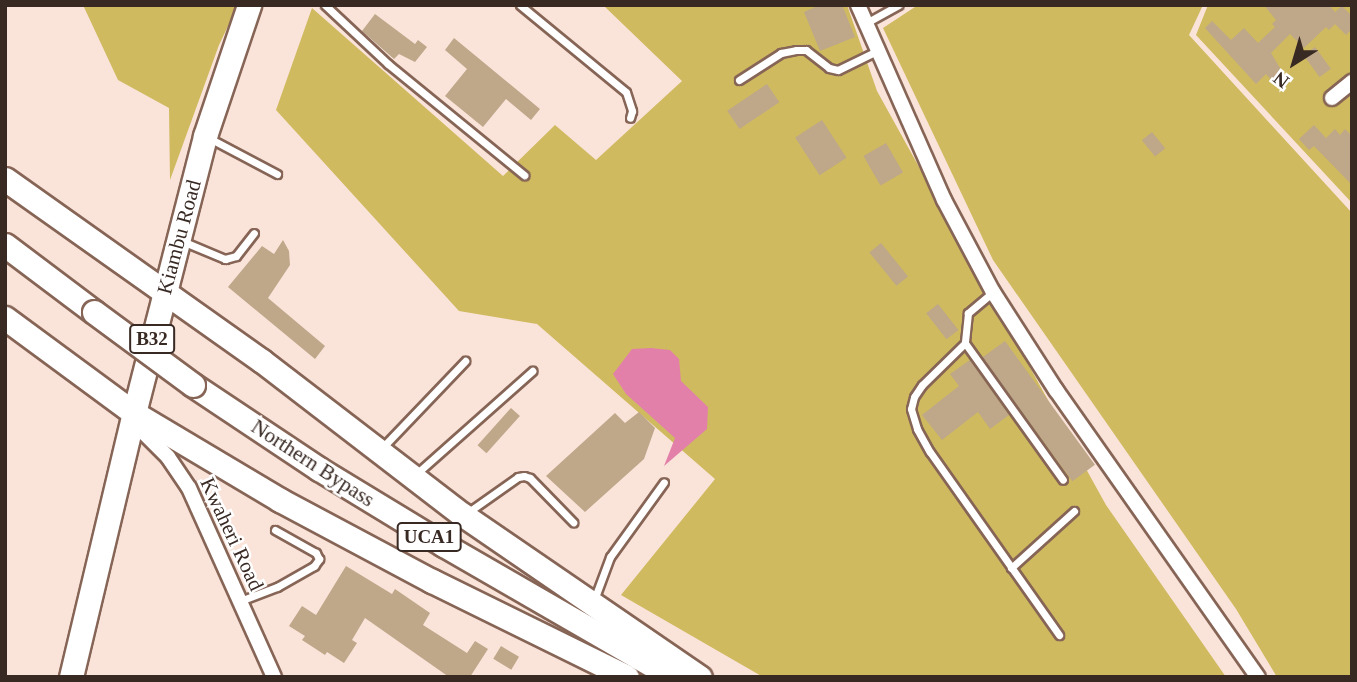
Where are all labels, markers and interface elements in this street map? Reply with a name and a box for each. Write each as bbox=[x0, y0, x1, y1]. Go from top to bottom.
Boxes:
north arrow bbox=[1259, 28, 1329, 98]
text: N bbox=[1269, 68, 1293, 93]
street label: Kiambu Road bbox=[152, 177, 206, 297]
road number: B32 bbox=[128, 324, 176, 354]
street label: Northern Bypass bbox=[247, 414, 379, 512]
street label: Kwaheri Road bbox=[195, 473, 269, 595]
road number: UCA1 bbox=[396, 522, 462, 552]

